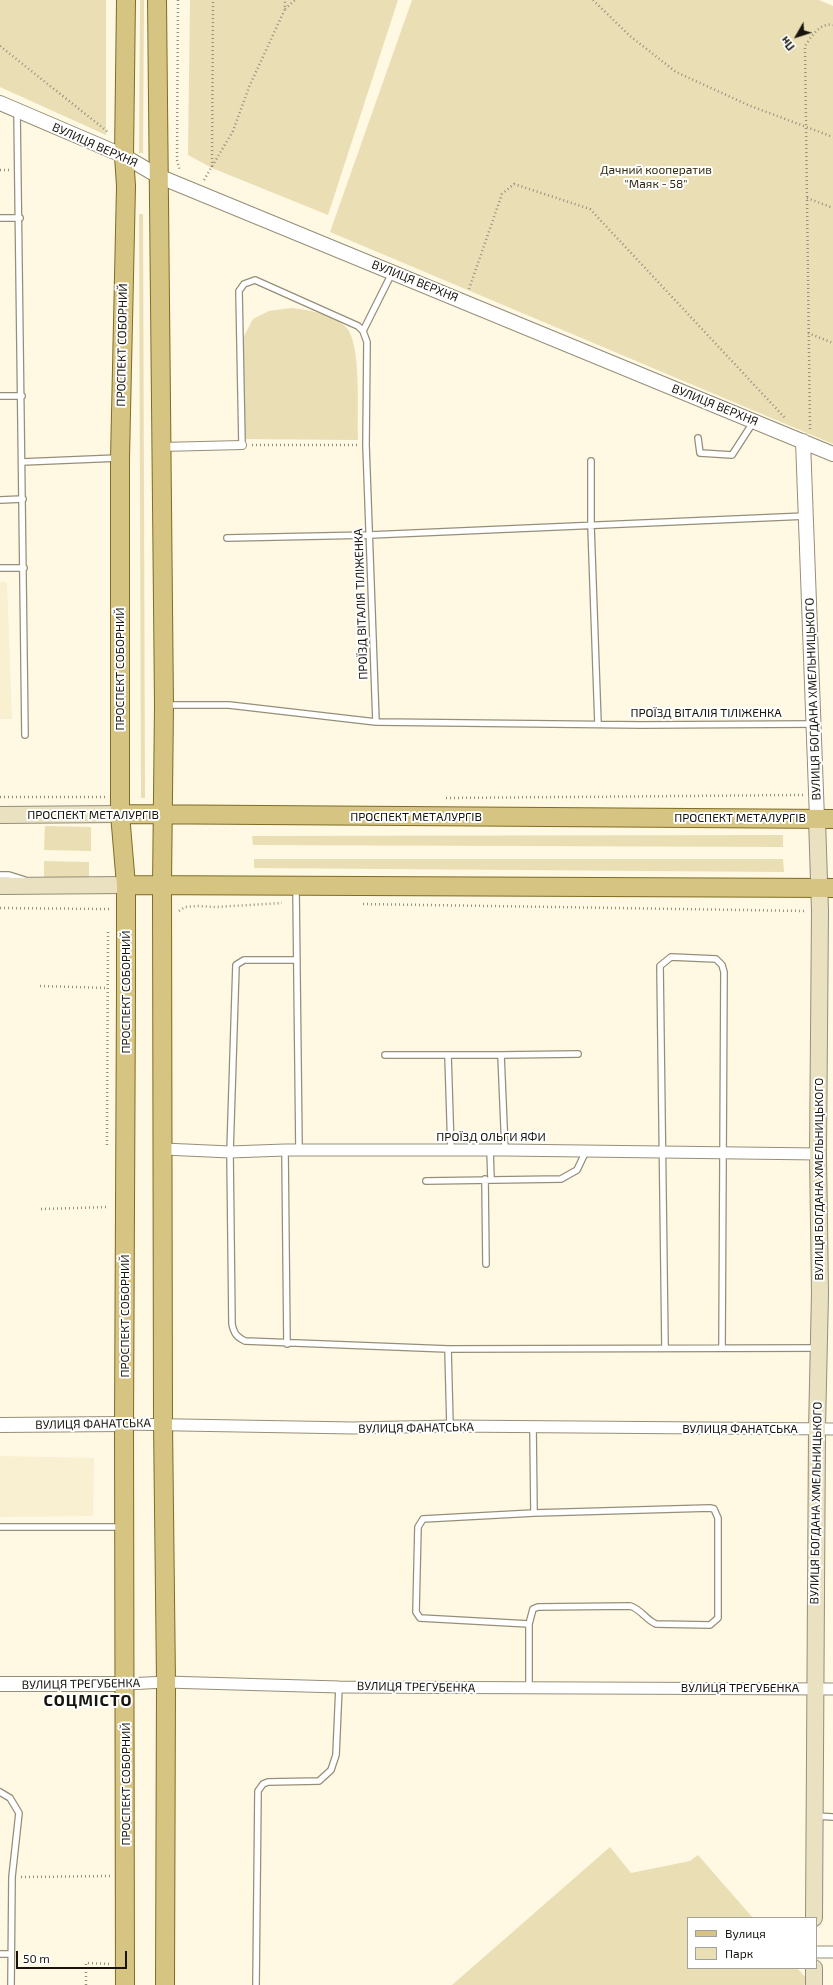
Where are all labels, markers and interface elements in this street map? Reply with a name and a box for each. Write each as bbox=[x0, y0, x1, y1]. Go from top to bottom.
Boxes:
north arrow bbox=[777, 16, 817, 56]
text: Пн bbox=[778, 34, 797, 54]
street label: ВУЛИЦЯ ВЕРХНЯ bbox=[50, 120, 140, 170]
park label: Дачний кооператив "Маяк - 58" bbox=[600, 163, 712, 191]
street label: ВУЛИЦЯ ВЕРХНЯ bbox=[370, 257, 460, 305]
street label: ПРОСПЕКТ СОБОРНИЙ bbox=[114, 283, 130, 407]
street label: ВУЛИЦЯ ВЕРХНЯ bbox=[670, 381, 760, 429]
street label: ПРОЇЗД ВІТАЛІЯ ТІЛІЖЕНКА bbox=[351, 528, 371, 680]
street label: ВУЛИЦЯ БОГДАНА ХМЕЛЬНИЦЬКОГО bbox=[802, 597, 824, 801]
street label: ПРОСПЕКТ СОБОРНИЙ bbox=[113, 607, 127, 731]
street label: ПРОЇЗД ВІТАЛІЯ ТІЛІЖЕНКА bbox=[630, 706, 782, 720]
street label: ПРОСПЕКТ МЕТАЛУРГІВ bbox=[27, 808, 159, 822]
street label: ПРОСПЕКТ МЕТАЛУРГІВ bbox=[350, 810, 482, 824]
street label: ПРОСПЕКТ МЕТАЛУРГІВ bbox=[674, 811, 806, 825]
street label: ПРОСПЕКТ СОБОРНИЙ bbox=[119, 930, 133, 1054]
street label: ВУЛИЦЯ БОГДАНА ХМЕЛЬНИЦЬКОГО bbox=[812, 1078, 826, 1280]
street label: ПРОЇЗД ОЛЬГИ ЯФИ bbox=[436, 1130, 546, 1144]
street label: ПРОСПЕКТ СОБОРНИЙ bbox=[118, 1254, 132, 1378]
street label: ВУЛИЦЯ БОГДАНА ХМЕЛЬНИЦЬКОГО bbox=[807, 1402, 825, 1604]
street label: ВУЛИЦЯ ФАНАТСЬКА bbox=[35, 1416, 151, 1432]
street label: ВУЛИЦЯ ФАНАТСЬКА bbox=[358, 1420, 474, 1436]
street label: ВУЛИЦЯ ФАНАТСЬКА bbox=[682, 1422, 798, 1436]
street label: ВУЛИЦЯ ТРЕГУБЕНКА bbox=[22, 1676, 140, 1692]
street label: ВУЛИЦЯ ТРЕГУБЕНКА bbox=[357, 1679, 475, 1695]
street label: ВУЛИЦЯ ТРЕГУБЕНКА bbox=[681, 1681, 799, 1695]
district label: СОЦМІСТО bbox=[44, 1691, 132, 1711]
street label: ПРОСПЕКТ СОБОРНИЙ bbox=[119, 1722, 133, 1846]
legend bbox=[687, 1917, 817, 1969]
text: Вулиця bbox=[725, 1926, 766, 1940]
scale bar bbox=[18, 1943, 129, 1969]
text: Парк bbox=[725, 1946, 753, 1960]
text: 50 m bbox=[23, 1951, 50, 1965]

